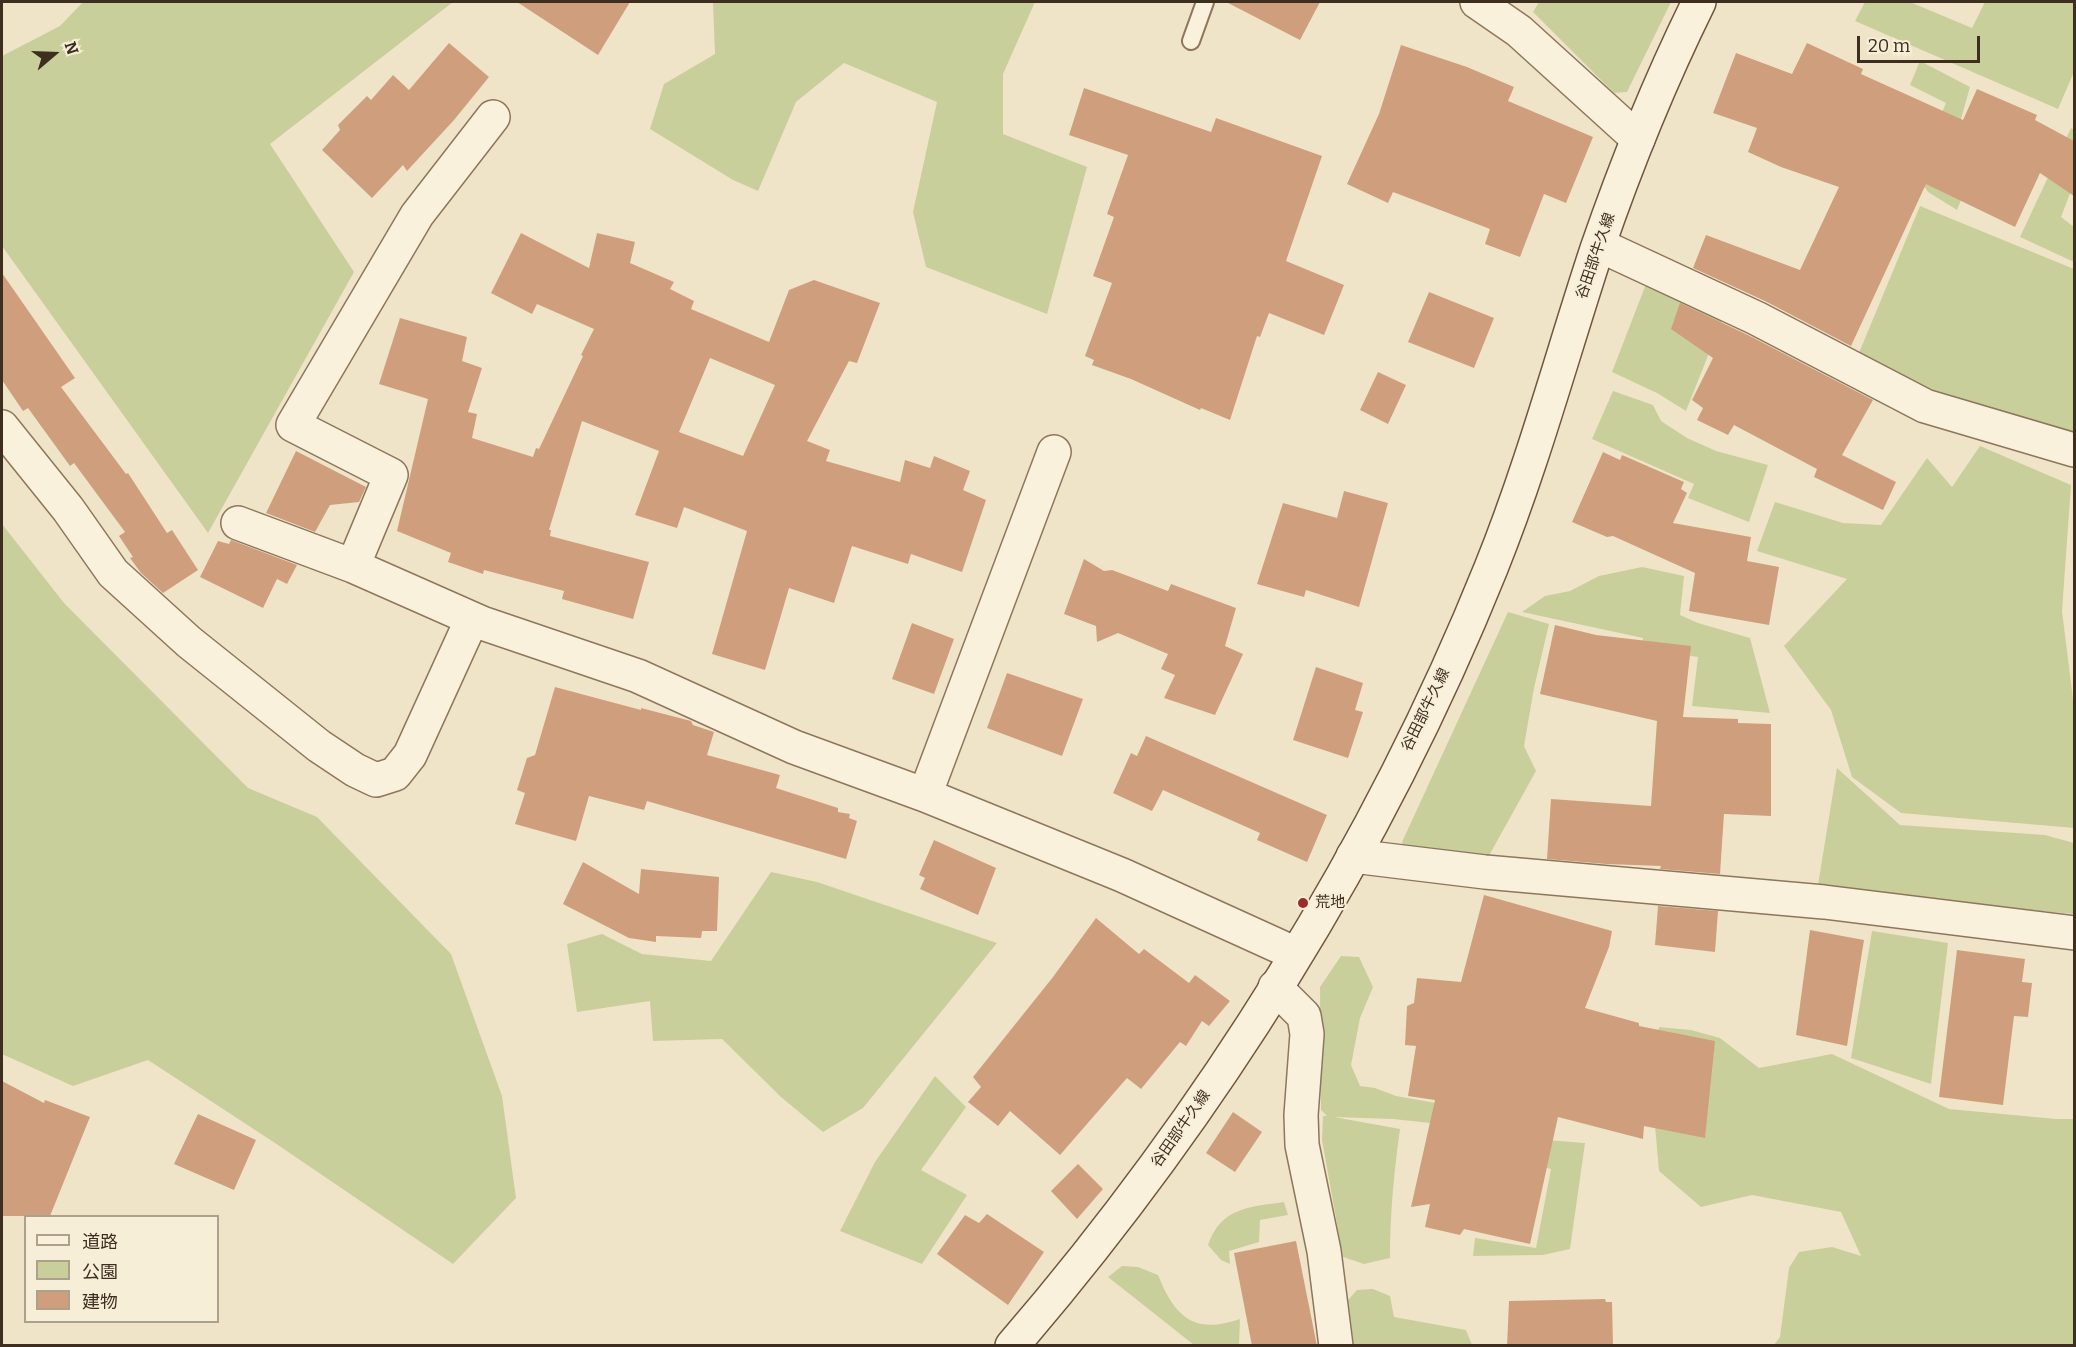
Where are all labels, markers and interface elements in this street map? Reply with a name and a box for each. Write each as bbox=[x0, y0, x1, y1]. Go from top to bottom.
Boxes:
north arrow bbox=[24, 24, 84, 84]
scale bar bbox=[1860, 24, 1983, 62]
text: 20 m bbox=[1868, 35, 1910, 57]
text: N bbox=[60, 39, 82, 57]
street label: 谷田部牛久線 bbox=[1573, 211, 1619, 301]
street label: 谷田部牛久線 bbox=[1398, 666, 1454, 754]
place label: 荒地 bbox=[1315, 894, 1345, 912]
marker: 荒地 bbox=[1296, 896, 1310, 910]
street label: 谷田部牛久線 bbox=[1148, 1087, 1214, 1171]
legend bbox=[24, 1215, 219, 1323]
text: 道路 bbox=[82, 1231, 118, 1253]
text: 公園 bbox=[82, 1261, 118, 1283]
text: 建物 bbox=[82, 1291, 118, 1313]

